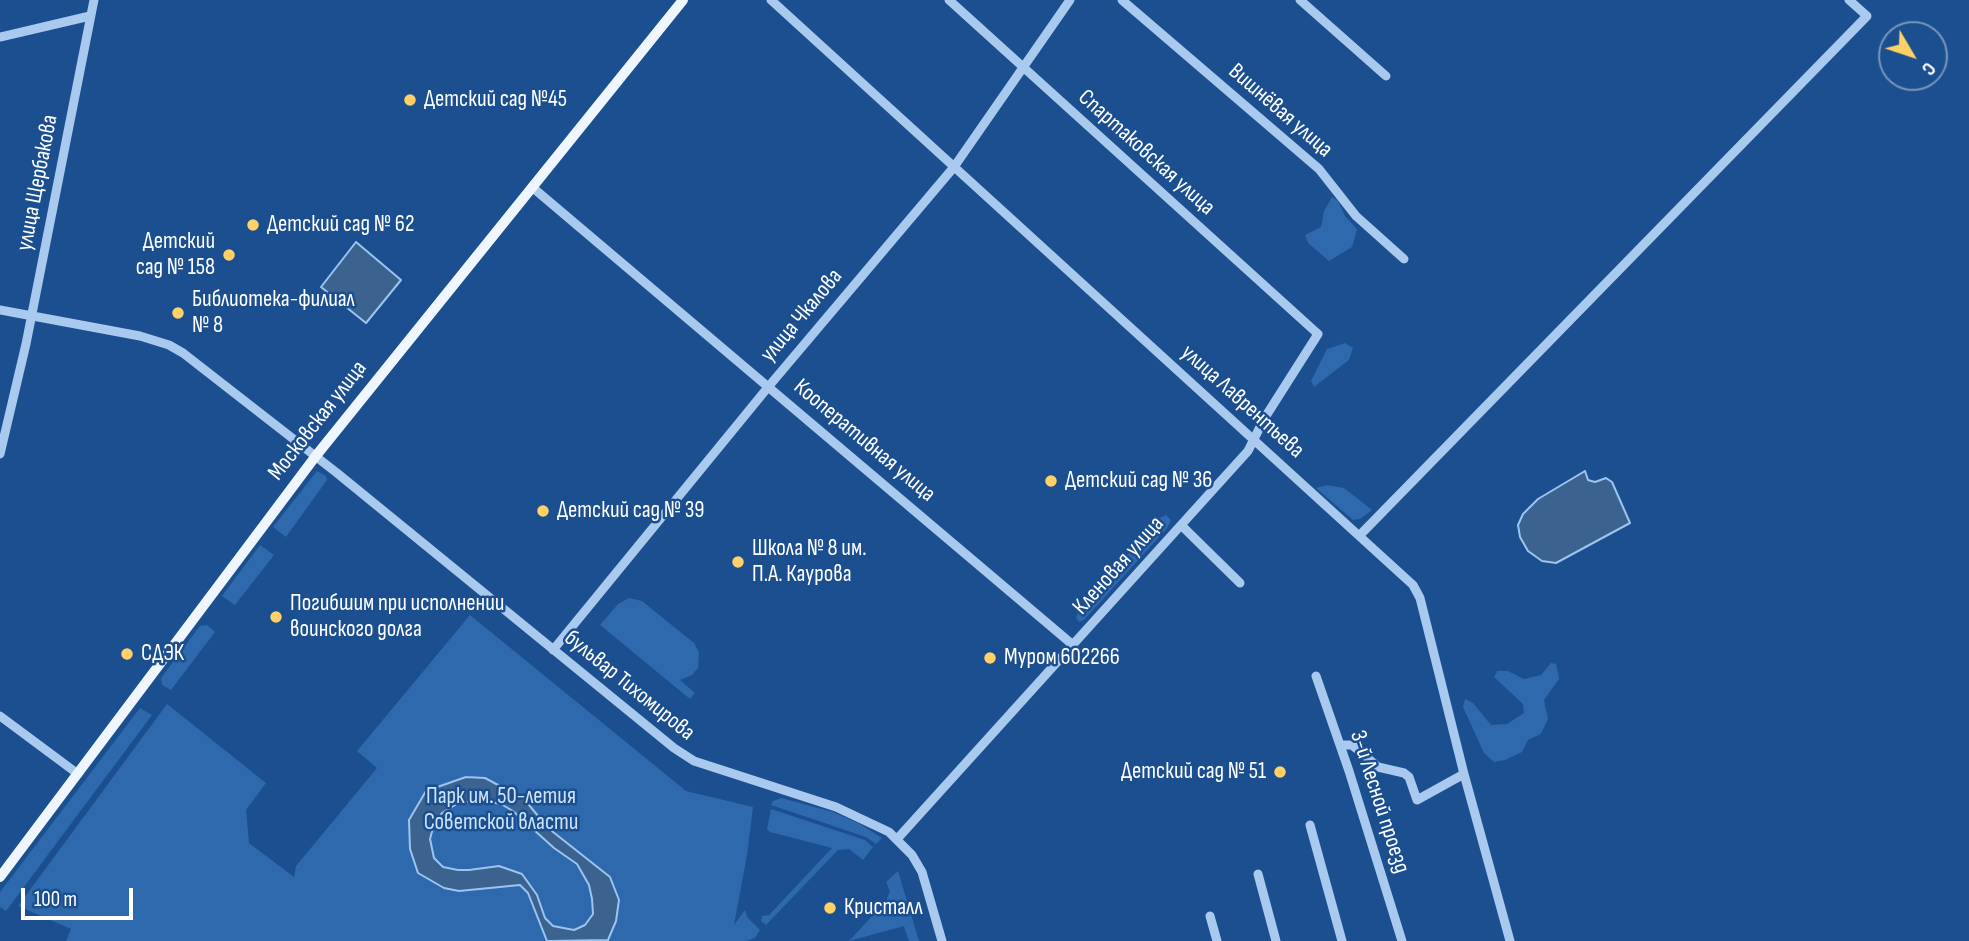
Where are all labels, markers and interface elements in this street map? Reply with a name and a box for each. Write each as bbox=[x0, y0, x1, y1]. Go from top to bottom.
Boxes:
north arrow bbox=[1878, 21, 1948, 91]
text: С bbox=[1916, 57, 1940, 79]
street label: Вишнёвая улица bbox=[1222, 58, 1338, 164]
street label: Спартаковская улица bbox=[1072, 84, 1220, 222]
place label: Детский сад №45 bbox=[424, 86, 567, 114]
marker: Детский сад №45 bbox=[402, 92, 418, 108]
street label: улица Щербакова bbox=[11, 113, 65, 253]
place label: Детский сад № 62 bbox=[267, 211, 414, 239]
marker: Детский сад № 62 bbox=[245, 217, 261, 233]
place label: Детский сад № 158 bbox=[136, 228, 215, 282]
marker: Детский сад № 158 bbox=[221, 247, 237, 263]
street label: улица Чкалова bbox=[755, 264, 849, 368]
place label: Библиотека-филиал № 8 bbox=[192, 286, 355, 340]
marker: Библиотека-филиал № 8 bbox=[170, 305, 186, 321]
street label: улица Лаврентьева bbox=[1175, 339, 1309, 465]
street label: Московская улица bbox=[263, 356, 373, 486]
street label: Кооперативная улица bbox=[787, 374, 941, 508]
place label: Детский сад № 36 bbox=[1065, 467, 1212, 495]
marker: Детский сад № 36 bbox=[1043, 473, 1059, 489]
place label: Детский сад № 39 bbox=[557, 497, 705, 525]
marker: Детский сад № 39 bbox=[535, 503, 551, 519]
street label: Кленовая улица bbox=[1068, 511, 1170, 621]
place label: Школа № 8 им. П.А. Каурова bbox=[752, 535, 867, 589]
marker: Школа № 8 им. П.А. Каурова bbox=[730, 554, 746, 570]
place label: Погибшим при исполнении воинского долга bbox=[290, 590, 504, 644]
marker: Погибшим при исполнении воинского долга bbox=[268, 609, 284, 625]
street label: бульвар Тихомирова bbox=[558, 625, 700, 747]
place label: СДЭК bbox=[141, 640, 184, 668]
place label: Муром 602266 bbox=[1004, 644, 1120, 672]
marker: СДЭК bbox=[119, 646, 135, 662]
marker: Муром 602266 bbox=[982, 650, 998, 666]
street label: 3-й Лесной проезд bbox=[1343, 727, 1415, 877]
place label: Детский сад № 51 bbox=[1121, 758, 1266, 786]
marker: Детский сад № 51 bbox=[1272, 764, 1288, 780]
park label: Парк им. 50-летия Советской власти bbox=[424, 783, 578, 837]
scale bar bbox=[24, 874, 136, 918]
text: 100 m bbox=[34, 887, 77, 912]
place label: Кристалл bbox=[844, 894, 923, 922]
marker: Кристалл bbox=[822, 900, 838, 916]

